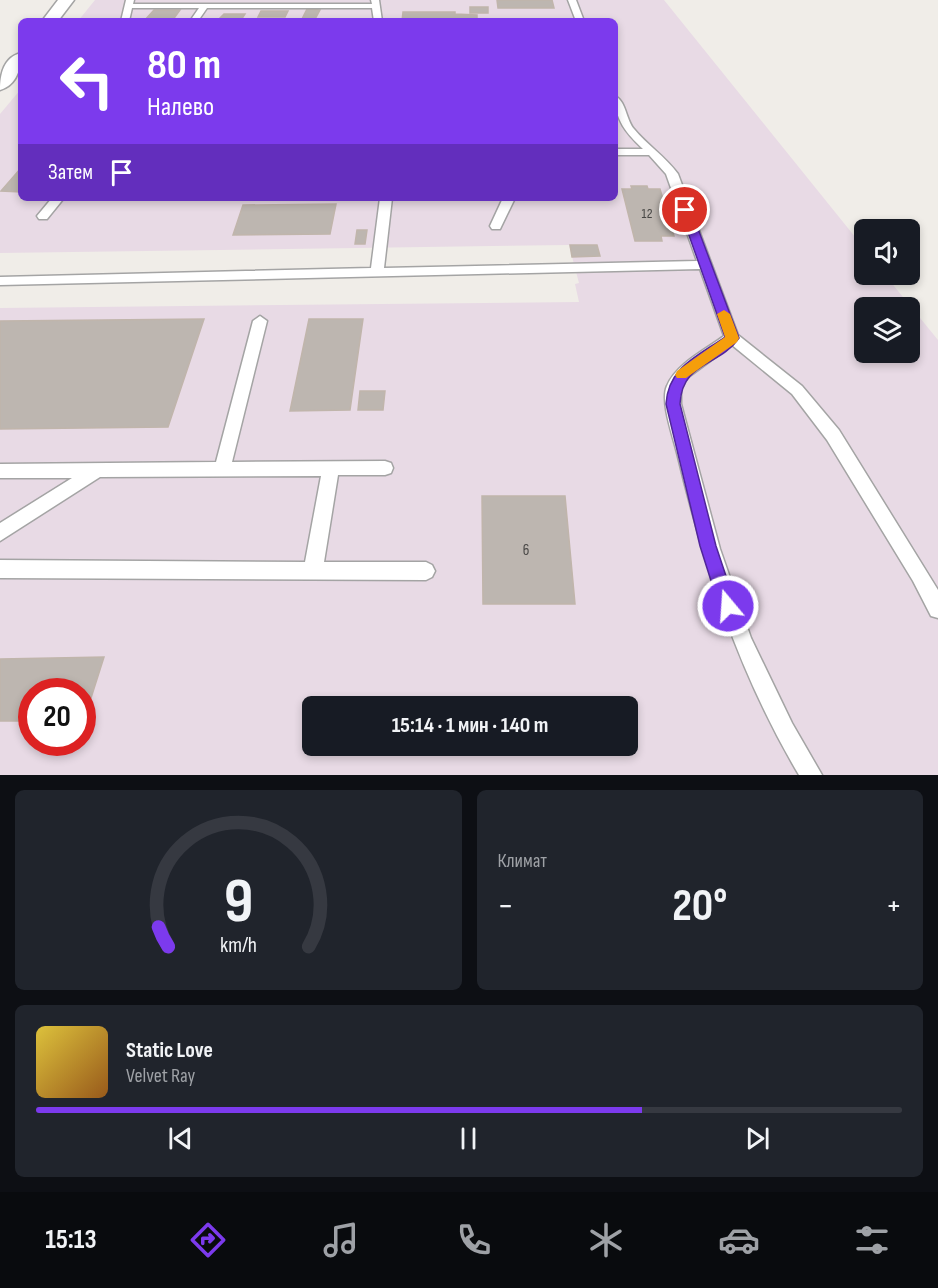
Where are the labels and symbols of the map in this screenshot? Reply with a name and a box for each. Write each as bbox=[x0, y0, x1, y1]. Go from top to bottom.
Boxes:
pin bbox=[659, 184, 710, 235]
house number: 12 bbox=[642, 205, 653, 222]
house number: 6 bbox=[523, 541, 529, 560]
position arrow bbox=[696, 574, 760, 638]
speed limit sign: 20 bbox=[18, 678, 96, 756]

